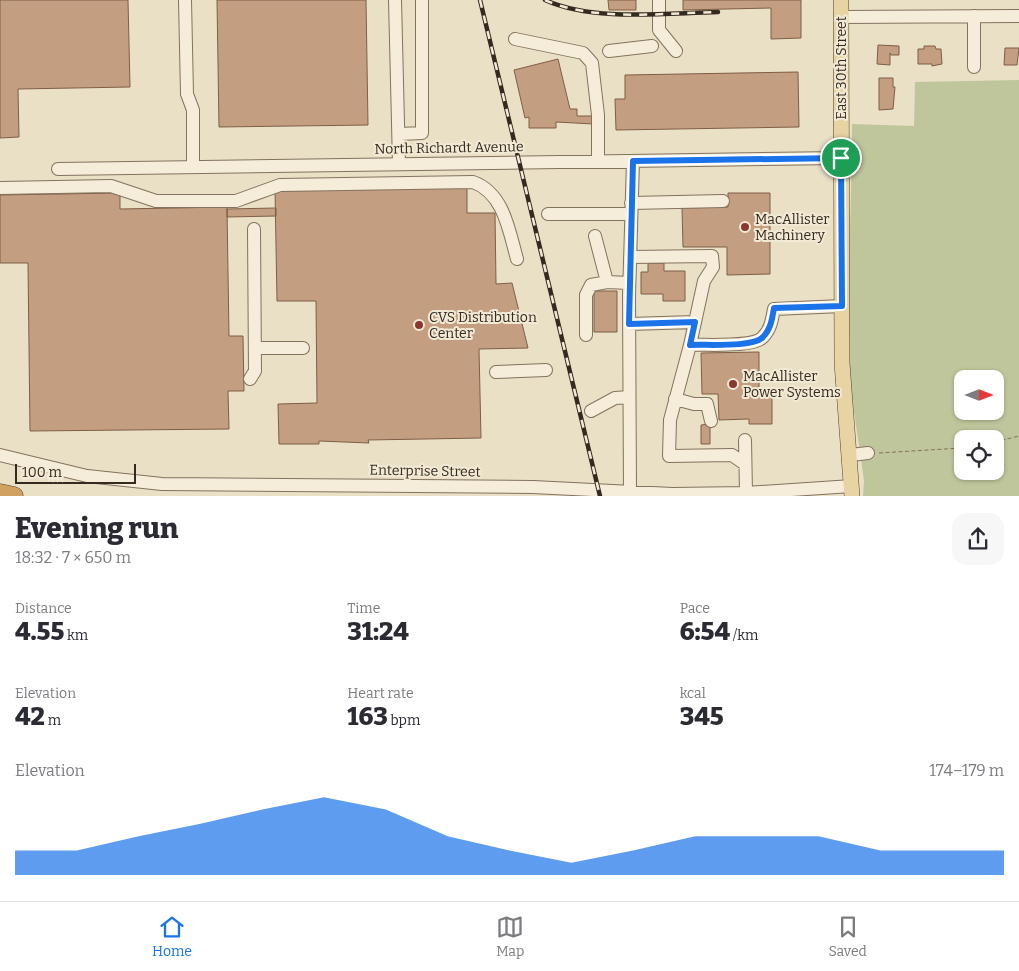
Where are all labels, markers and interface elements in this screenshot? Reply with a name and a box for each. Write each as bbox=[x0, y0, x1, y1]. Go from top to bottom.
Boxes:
street label: East 30th Street bbox=[833, 16, 850, 120]
pin bbox=[820, 137, 862, 179]
street label: North Richardt Avenue bbox=[374, 138, 524, 158]
icon: arrive bbox=[827, 144, 855, 172]
place label: MacAllister Machinery bbox=[755, 211, 829, 244]
marker: MacAllister Machinery bbox=[739, 221, 751, 233]
place label: CVS Distribution Center bbox=[429, 309, 537, 342]
marker: CVS Distribution Center bbox=[413, 319, 425, 331]
place label: MacAllister Power Systems bbox=[743, 368, 841, 401]
north arrow bbox=[954, 370, 1004, 420]
map controls bbox=[954, 370, 1004, 480]
marker: MacAllister Power Systems bbox=[727, 378, 739, 390]
button: locate bbox=[954, 430, 1004, 480]
scale bar bbox=[15, 461, 136, 484]
street label: Enterprise Street bbox=[369, 462, 481, 480]
text: 100 m bbox=[22, 464, 62, 481]
text: Evening run bbox=[15, 512, 178, 545]
button: share bbox=[952, 513, 1004, 565]
text: 18:32 · 7 × 650 m bbox=[15, 548, 131, 567]
text: Distance bbox=[15, 600, 72, 617]
text: Time bbox=[347, 600, 380, 617]
text: Pace bbox=[680, 600, 710, 617]
text: 4.55 bbox=[15, 617, 64, 647]
text: 31:24 bbox=[347, 617, 409, 647]
text: 6:54 bbox=[680, 617, 730, 647]
text: km bbox=[64, 627, 88, 644]
text: /km bbox=[730, 627, 758, 644]
text: Elevation bbox=[15, 685, 76, 702]
text: Heart rate bbox=[347, 685, 414, 702]
text: kcal bbox=[680, 685, 706, 702]
text: 42 bbox=[15, 702, 45, 732]
text: 163 bbox=[347, 702, 388, 732]
text: 345 bbox=[680, 702, 723, 732]
text: m bbox=[45, 712, 61, 729]
text: bpm bbox=[388, 712, 420, 729]
text: Elevation bbox=[15, 761, 85, 780]
text: 174–179 m bbox=[929, 761, 1004, 780]
tab: Home bbox=[152, 913, 192, 960]
tab: Map bbox=[496, 913, 524, 960]
tab: Saved bbox=[828, 913, 867, 960]

